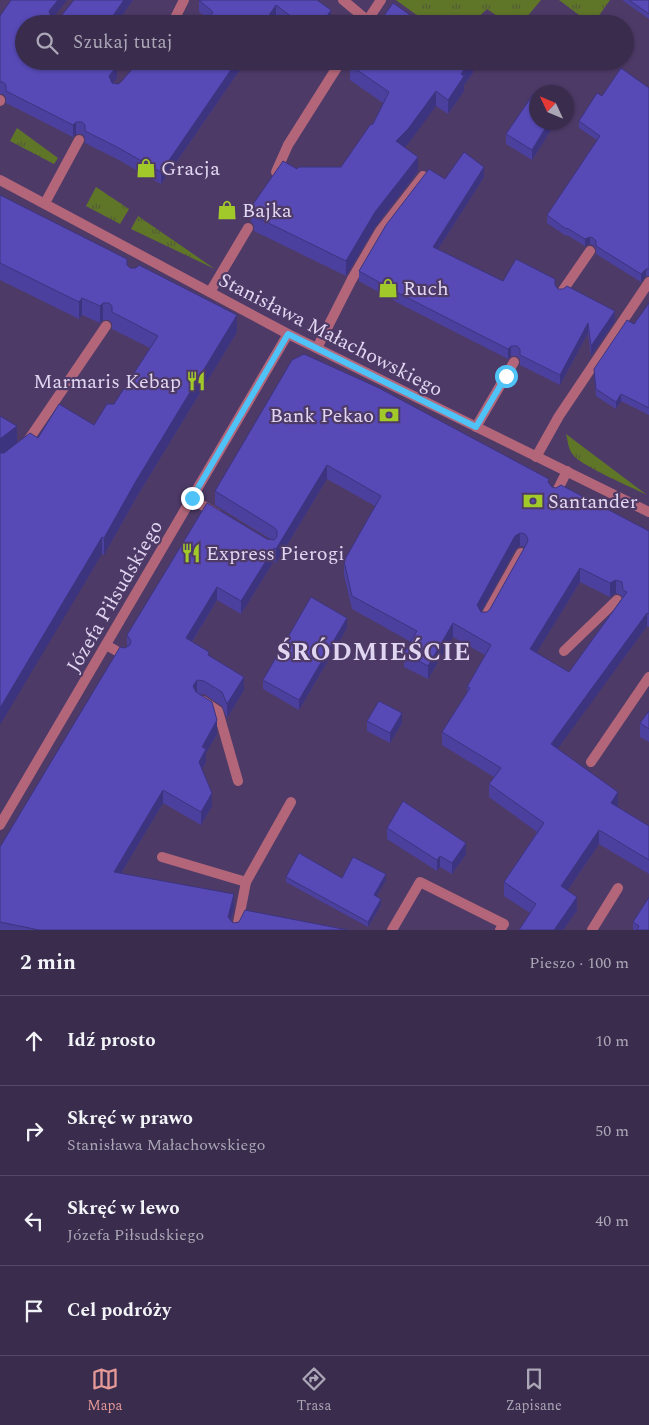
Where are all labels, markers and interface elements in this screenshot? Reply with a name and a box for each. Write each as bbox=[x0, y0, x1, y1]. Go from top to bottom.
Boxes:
search box bbox=[15, 15, 634, 70]
text: Szukaj tutaj bbox=[73, 28, 173, 57]
icon: search bbox=[33, 29, 61, 57]
north arrow bbox=[529, 85, 574, 130]
place label: Gracja bbox=[161, 154, 220, 184]
shop icon: Gracja bbox=[135, 157, 157, 179]
place label: Bajka bbox=[242, 196, 292, 226]
shop icon: Bajka bbox=[216, 199, 238, 221]
street label: Stanisława Małachowskiego bbox=[213, 265, 448, 405]
place label: Ruch bbox=[403, 274, 449, 304]
shop icon: Ruch bbox=[377, 277, 399, 299]
route start bbox=[495, 365, 518, 388]
place label: Marmaris Kebap bbox=[33, 367, 181, 397]
restaurant icon: Marmaris Kebap bbox=[185, 370, 207, 392]
place label: Bank Pekao bbox=[270, 401, 374, 431]
bank icon: Bank Pekao bbox=[378, 404, 400, 426]
route end bbox=[181, 487, 204, 510]
place label: Santander bbox=[548, 487, 638, 517]
bank icon: Santander bbox=[522, 490, 544, 512]
street label: Józefa Piłsudskiego bbox=[59, 515, 171, 678]
place label: Express Pierogi bbox=[206, 539, 345, 569]
restaurant icon: Express Pierogi bbox=[180, 542, 202, 564]
district label: ŚRÓDMIEŚCIE bbox=[276, 634, 472, 672]
text: 2 min bbox=[20, 947, 76, 979]
text: Pieszo · 100 m bbox=[529, 951, 629, 975]
text: Idź prosto bbox=[67, 1026, 156, 1055]
icon: ahead bbox=[20, 1027, 48, 1055]
text: 10 m bbox=[595, 1029, 629, 1053]
text: Skręć w prawo bbox=[67, 1104, 193, 1133]
icon: right bbox=[20, 1117, 48, 1145]
text: 50 m bbox=[595, 1119, 629, 1143]
text: Stanisława Małachowskiego bbox=[67, 1133, 265, 1157]
text: Skręć w lewo bbox=[67, 1194, 180, 1223]
icon: left bbox=[20, 1207, 48, 1235]
text: 40 m bbox=[595, 1209, 629, 1233]
text: Józefa Piłsudskiego bbox=[67, 1223, 204, 1247]
text: Cel podróży bbox=[67, 1296, 171, 1325]
icon: arrive bbox=[20, 1297, 48, 1325]
tab: Mapa bbox=[87, 1365, 122, 1416]
tab: Trasa bbox=[297, 1365, 331, 1416]
tab: Zapisane bbox=[506, 1365, 562, 1416]

